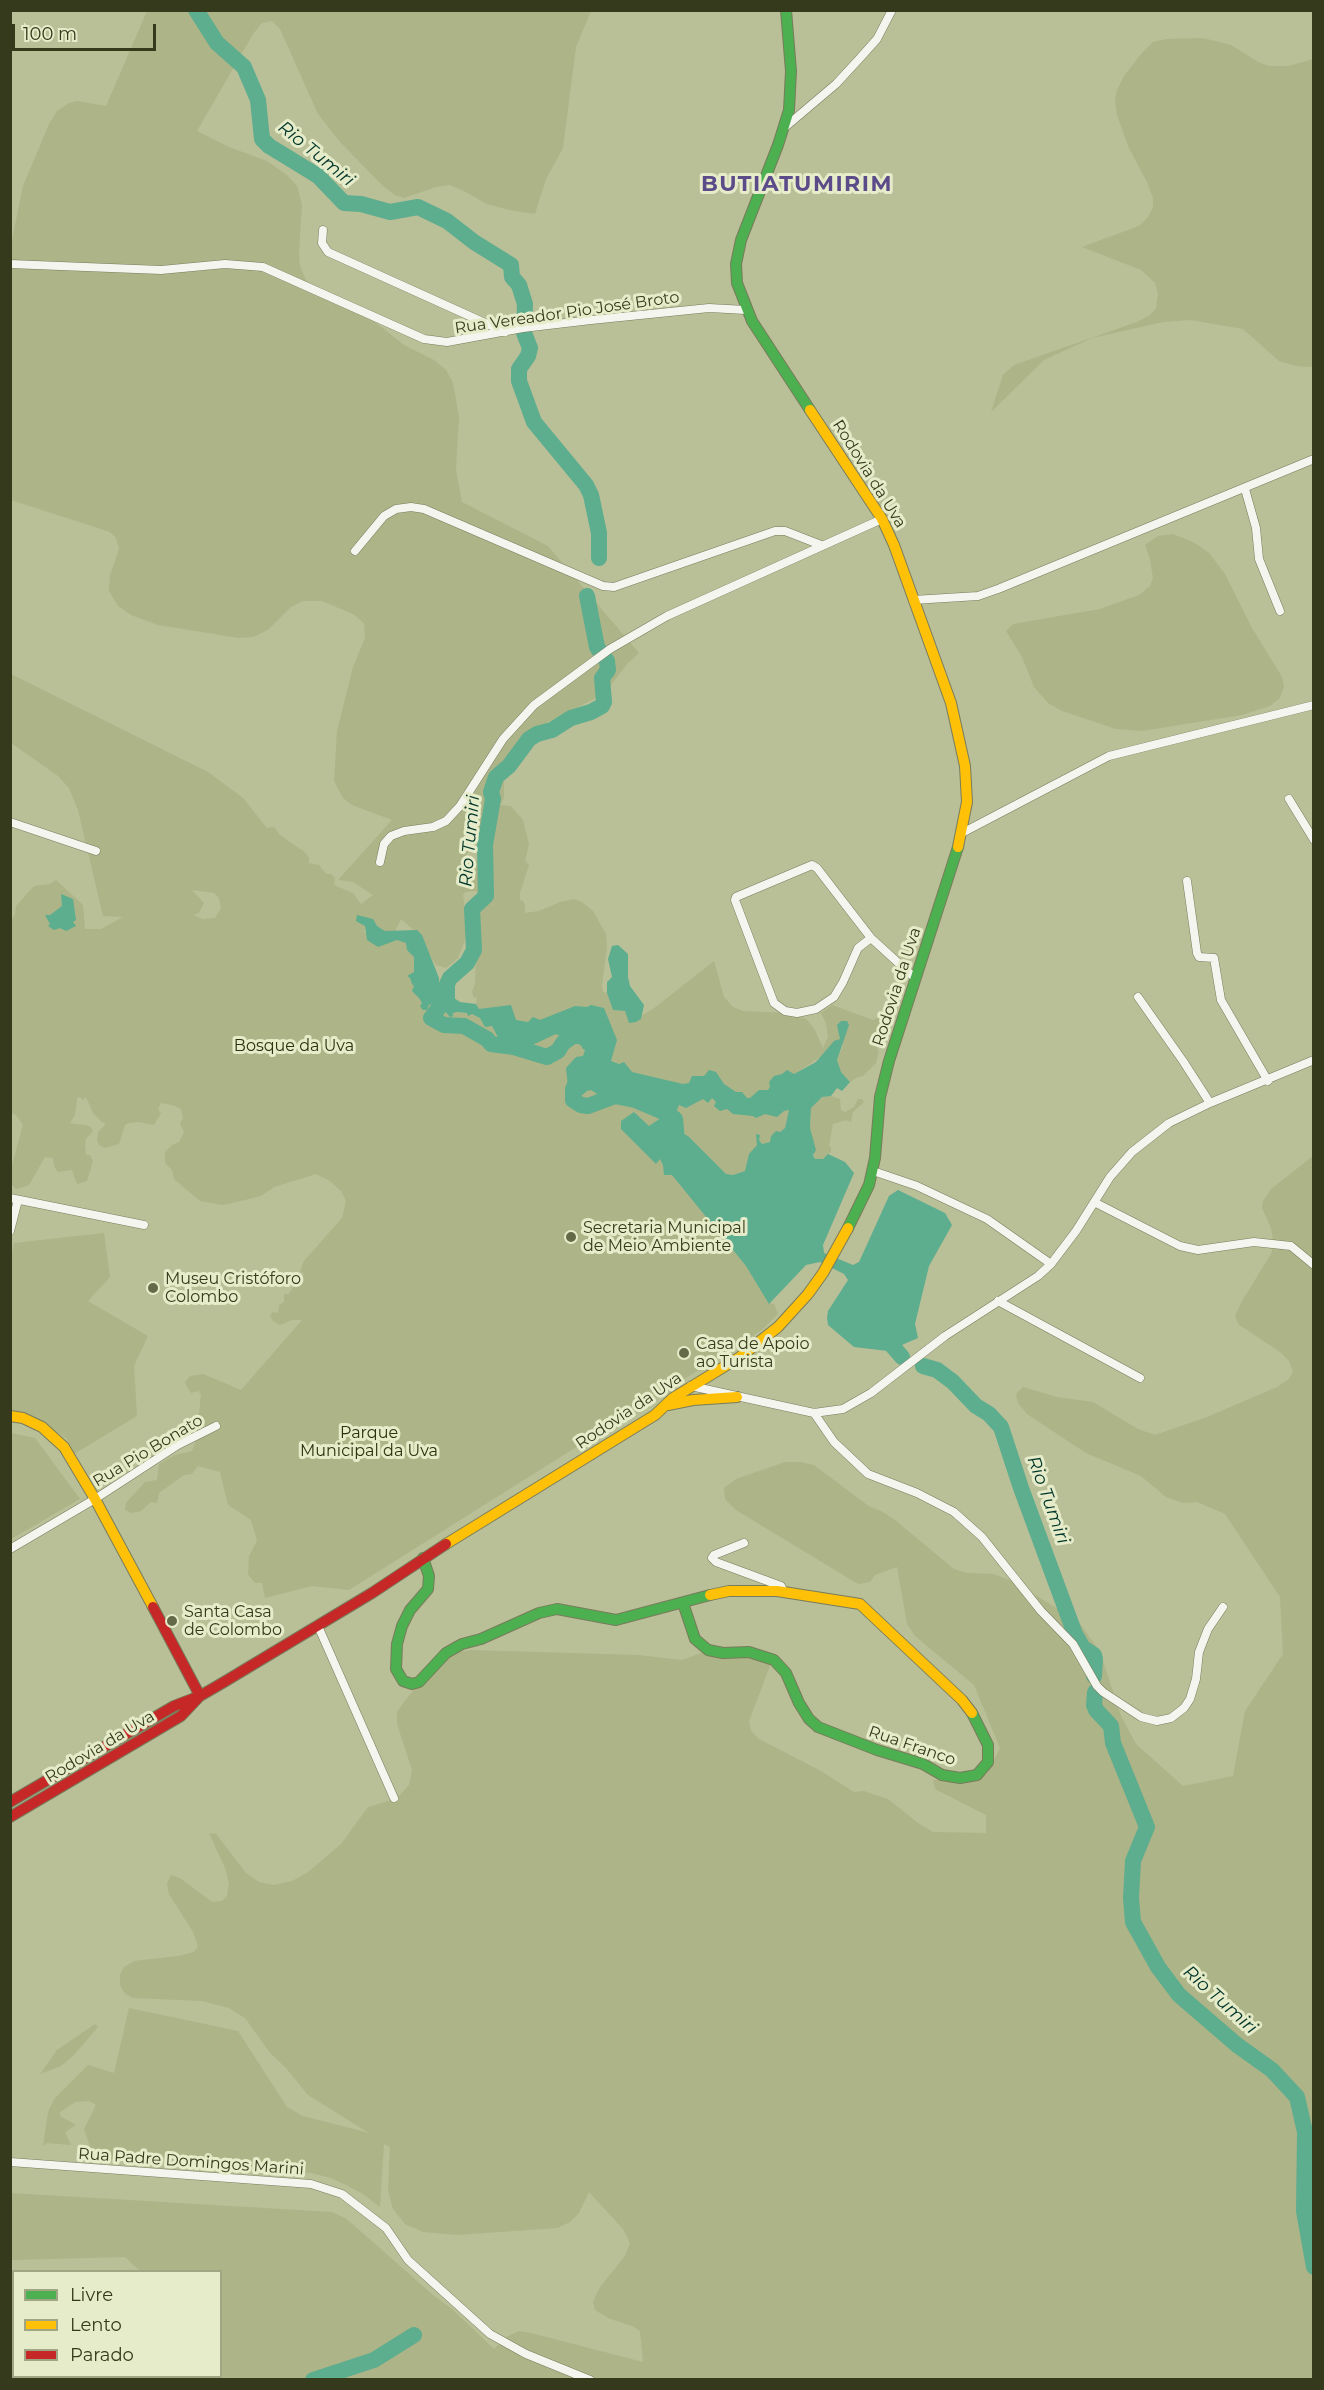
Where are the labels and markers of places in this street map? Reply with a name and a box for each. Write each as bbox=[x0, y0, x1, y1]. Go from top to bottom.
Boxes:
place label: Secretaria Municipal de Meio Ambiente bbox=[583, 1218, 746, 1256]
marker: Secretaria Municipal de Meio Ambiente bbox=[564, 1230, 578, 1244]
place label: Museu Cristóforo Colombo bbox=[165, 1269, 301, 1307]
marker: Museu Cristóforo Colombo bbox=[146, 1281, 160, 1295]
place label: Casa de Apoio ao Turista bbox=[696, 1334, 809, 1372]
marker: Casa de Apoio ao Turista bbox=[677, 1346, 691, 1360]
place label: Santa Casa de Colombo bbox=[184, 1602, 282, 1640]
marker: Santa Casa de Colombo bbox=[165, 1614, 179, 1628]

